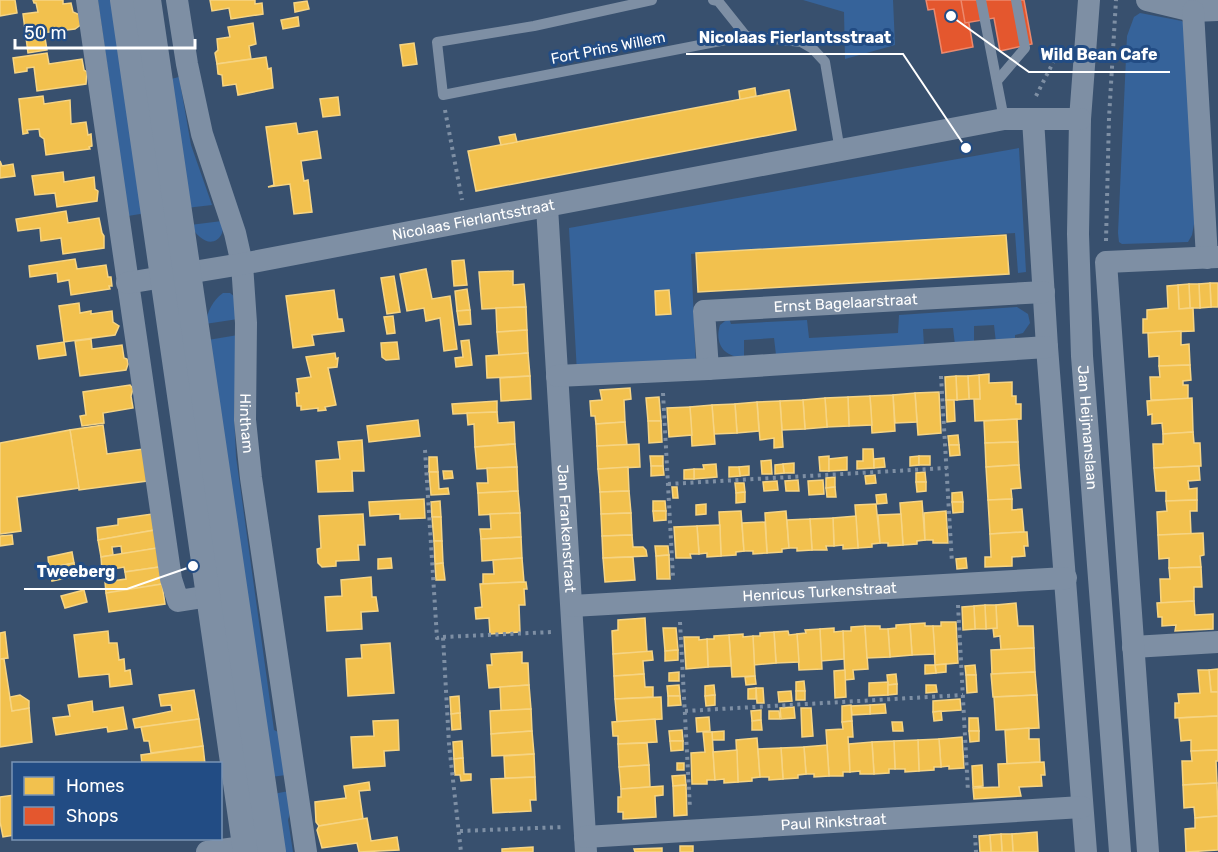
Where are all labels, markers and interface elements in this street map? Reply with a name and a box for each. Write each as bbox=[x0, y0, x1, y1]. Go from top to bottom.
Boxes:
scale bar bbox=[15, 12, 195, 50]
callout: Nicolaas Fierlantsstraat bbox=[686, 20, 903, 54]
text: 50 m bbox=[24, 22, 67, 44]
street label: Fort Prins Willem bbox=[549, 28, 667, 68]
text: Nicolaas Fierlantsstraat bbox=[699, 28, 892, 47]
callout: Wild Bean Cafe bbox=[1029, 38, 1170, 72]
text: Wild Bean Cafe bbox=[1041, 45, 1157, 64]
street label: Nicolaas Fierlantsstraat bbox=[391, 196, 556, 244]
street label: Ernst Bagelaarstraat bbox=[773, 290, 918, 316]
street label: Jan Heijmanslaan bbox=[1074, 364, 1101, 490]
street label: Hintham bbox=[236, 393, 257, 454]
street label: Jan Frankenstraat bbox=[554, 464, 579, 593]
callout: Tweeberg bbox=[24, 555, 127, 589]
text: Tweeberg bbox=[37, 562, 115, 581]
street label: Henricus Turkenstraat bbox=[742, 579, 897, 605]
legend bbox=[12, 762, 222, 840]
text: Homes bbox=[66, 775, 124, 797]
text: Shops bbox=[66, 805, 118, 827]
street label: Paul Rinkstraat bbox=[780, 810, 887, 834]

